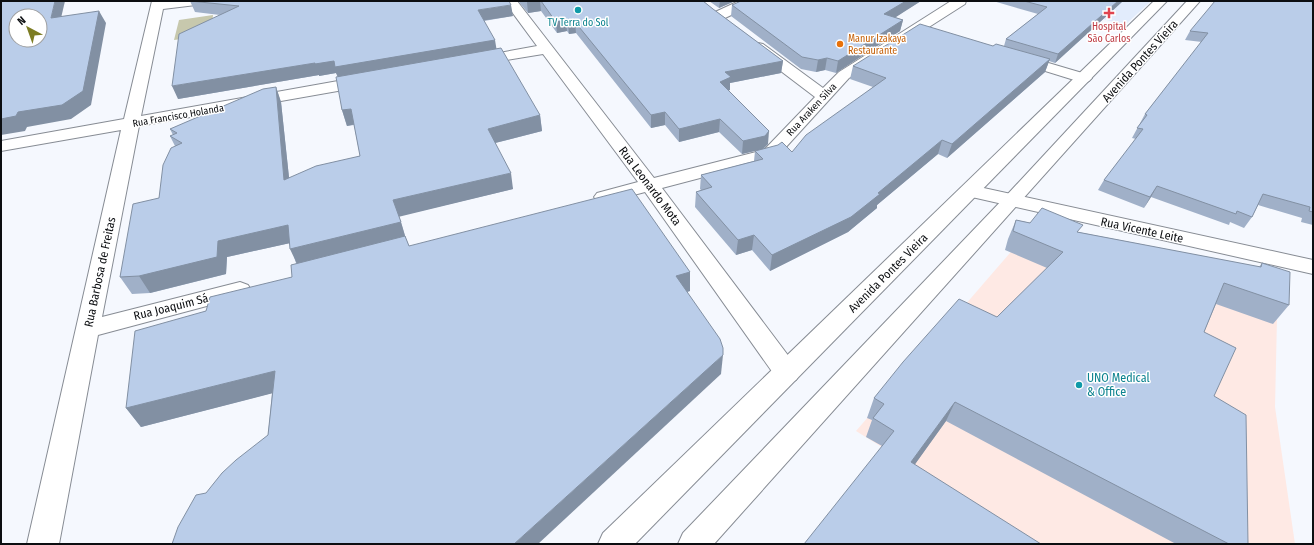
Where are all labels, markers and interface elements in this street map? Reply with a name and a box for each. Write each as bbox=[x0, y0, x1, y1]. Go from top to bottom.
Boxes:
marker: TV Terra do Sol bbox=[573, 5, 583, 15]
marker: Hospital São Carlos bbox=[1103, 7, 1115, 19]
north arrow bbox=[8, 8, 48, 48]
text: N bbox=[15, 14, 29, 28]
place label: TV Terra do Sol bbox=[548, 17, 609, 29]
street label: Avenida Pontes Vieira bbox=[1099, 17, 1181, 105]
place label: Hospital São Carlos bbox=[1088, 21, 1130, 45]
place label: Manur Izakaya Restaurante bbox=[848, 33, 906, 57]
marker: Manur Izakaya Restaurante bbox=[835, 39, 845, 49]
street label: Rua Araken Silva bbox=[784, 81, 839, 139]
street label: Rua Francisco Holanda bbox=[132, 102, 225, 130]
street label: Rua Leonardo Mota bbox=[616, 144, 684, 228]
street label: Rua Vicente Leite bbox=[1099, 214, 1185, 246]
street label: Rua Barbosa de Freitas bbox=[81, 216, 119, 328]
street label: Avenida Pontes Vieira bbox=[846, 231, 930, 315]
street label: Rua Joaquim Sá bbox=[132, 291, 210, 323]
place label: UNO Medical & Office bbox=[1087, 371, 1150, 399]
marker: UNO Medical & Office bbox=[1074, 380, 1084, 390]

